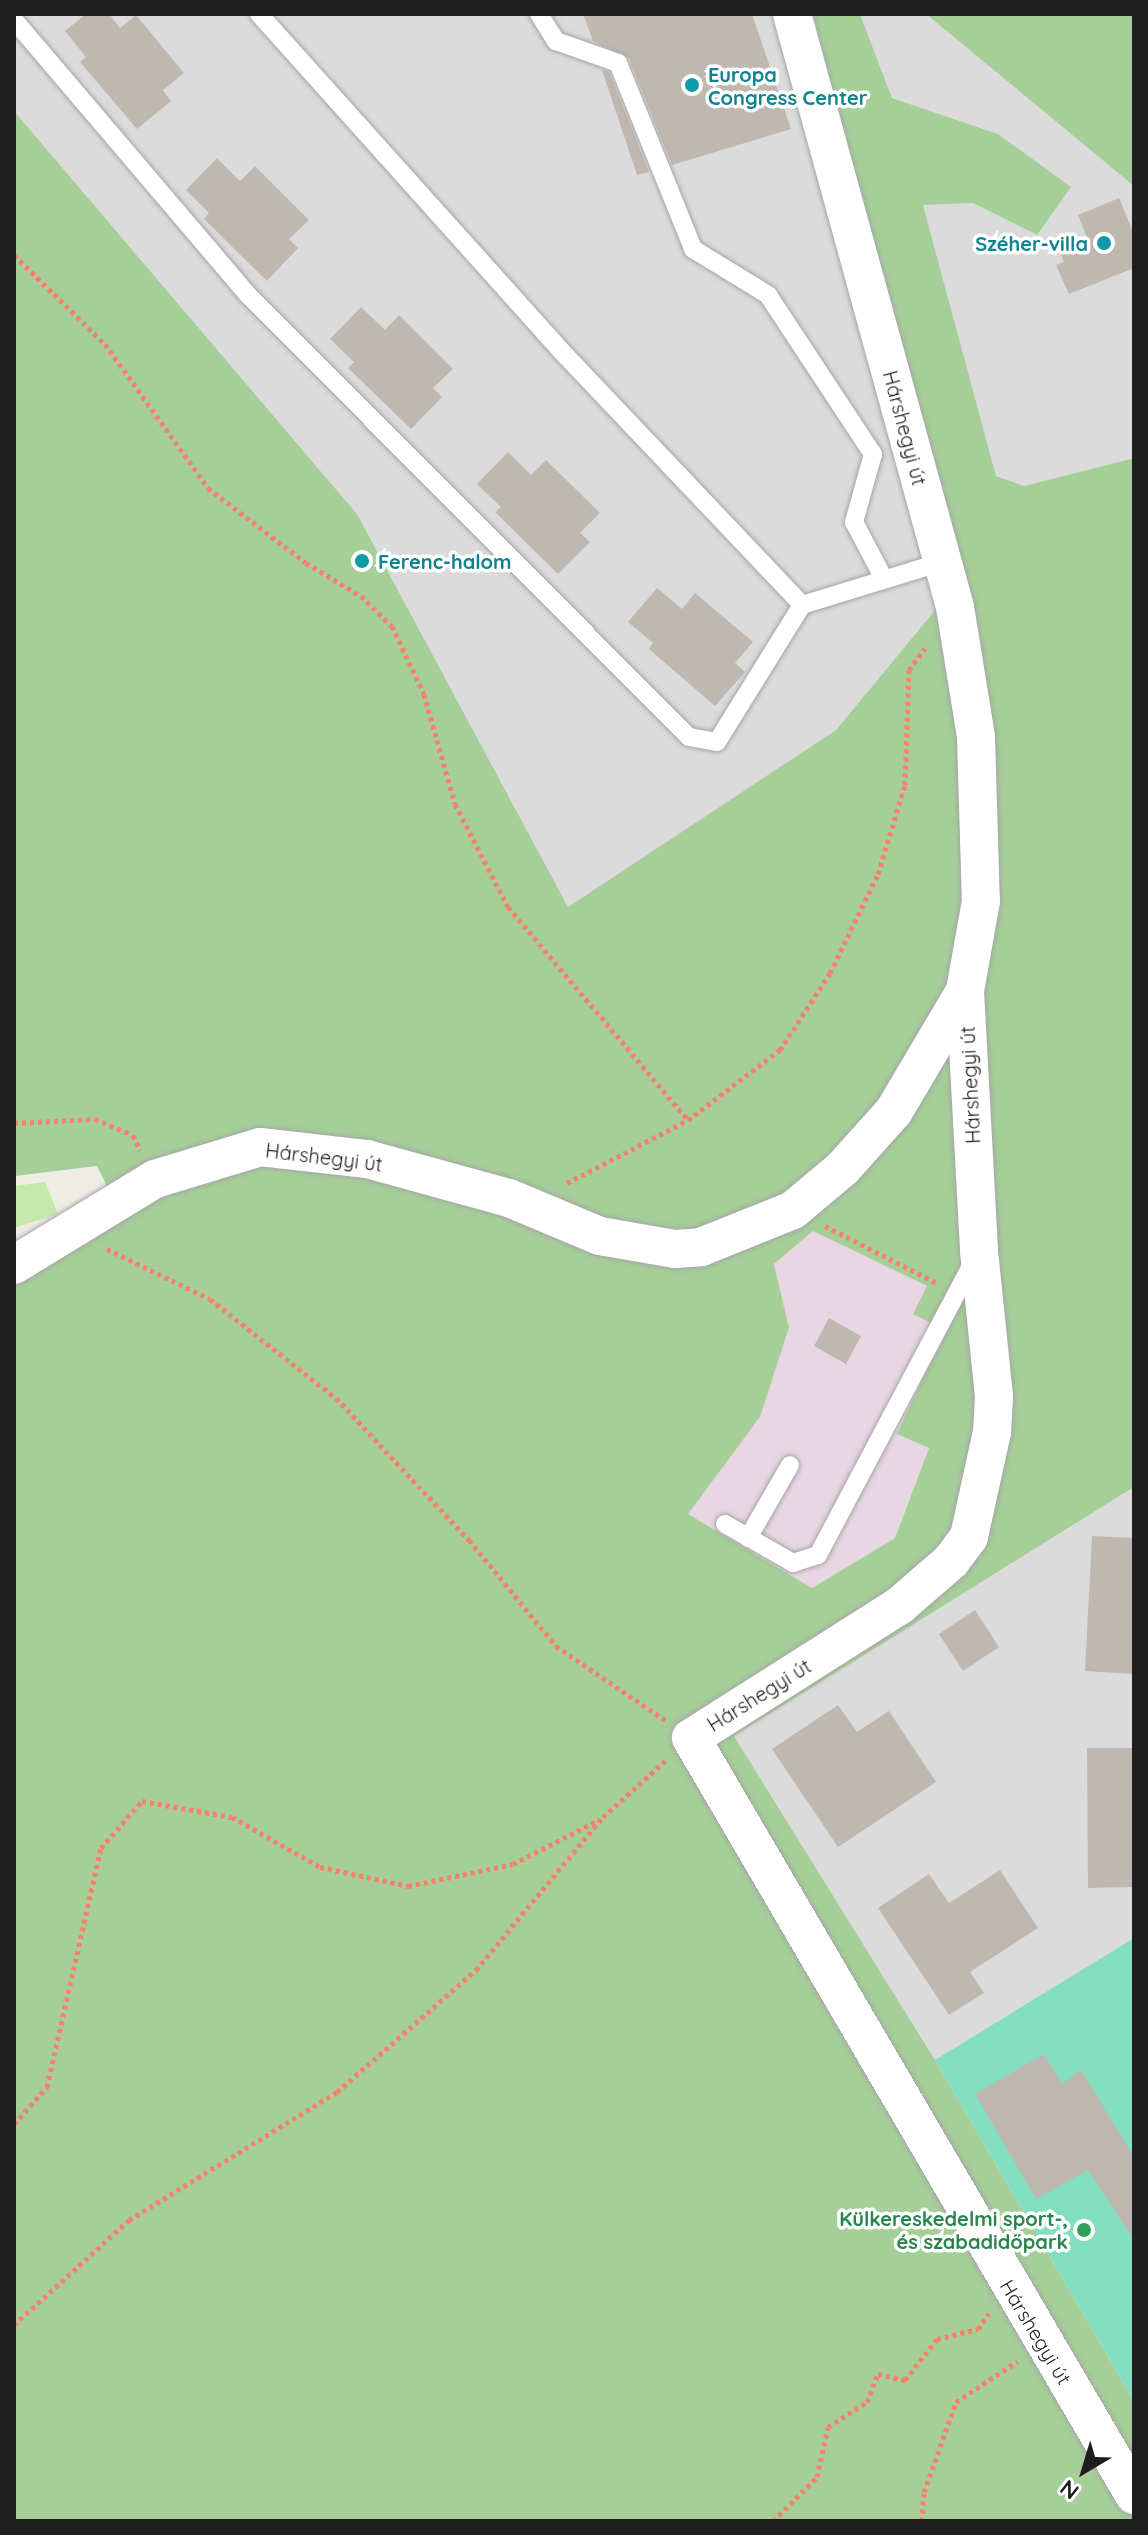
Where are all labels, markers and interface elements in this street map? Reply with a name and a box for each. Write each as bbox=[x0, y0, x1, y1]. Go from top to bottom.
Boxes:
place label: Europa Congress Center bbox=[708, 62, 867, 109]
marker: Europa Congress Center bbox=[683, 76, 701, 94]
place label: Széher-villa bbox=[975, 231, 1088, 255]
marker: Széher-villa bbox=[1095, 234, 1113, 252]
street label: Hárshegyi út bbox=[878, 368, 932, 488]
place label: Ferenc-halom bbox=[378, 549, 511, 573]
marker: Ferenc-halom bbox=[353, 552, 371, 570]
street label: Hárshegyi út bbox=[955, 1026, 985, 1144]
street label: Hárshegyi út bbox=[264, 1138, 384, 1176]
street label: Hárshegyi út bbox=[703, 1654, 815, 1736]
place label: Külkereskedelmi sport-, és szabadidőpark bbox=[839, 2206, 1068, 2253]
marker: Külkereskedelmi sport-, és szabadidőpark bbox=[1075, 2221, 1093, 2239]
street label: Hárshegyi út bbox=[995, 2275, 1077, 2389]
north arrow bbox=[1044, 2431, 1124, 2511]
text: N bbox=[1054, 2474, 1084, 2506]

